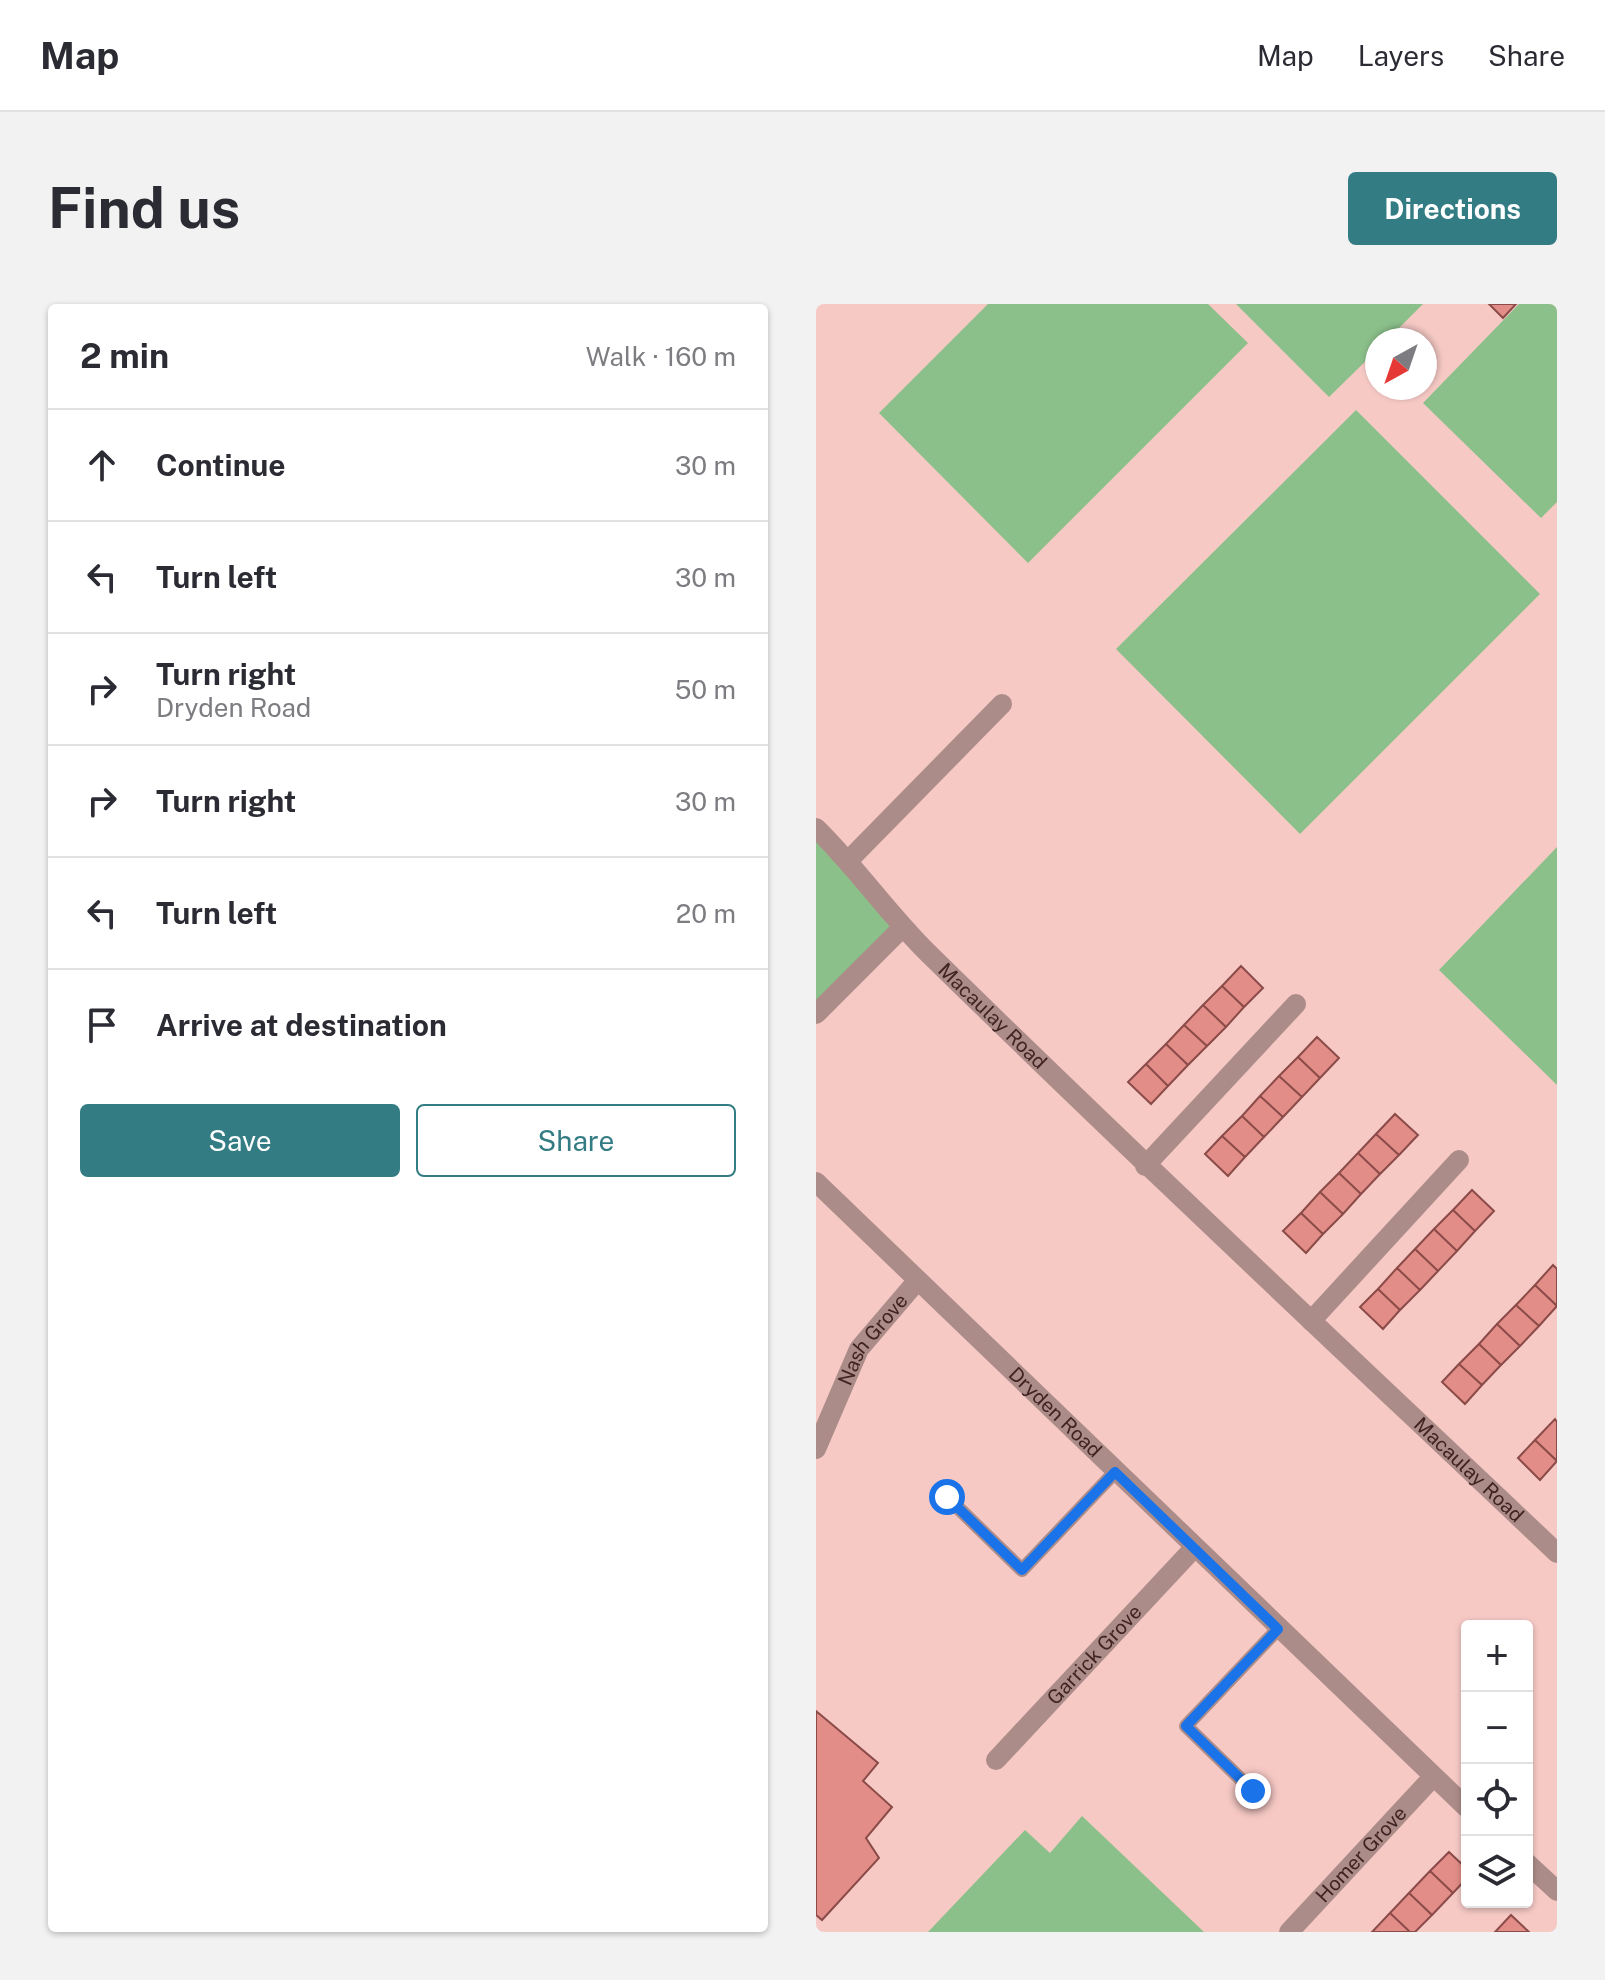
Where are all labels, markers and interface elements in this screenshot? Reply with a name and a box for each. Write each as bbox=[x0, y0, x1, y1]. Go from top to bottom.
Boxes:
text: Map bbox=[40, 33, 119, 78]
text: Map bbox=[1257, 39, 1314, 72]
text: Layers bbox=[1358, 39, 1444, 72]
text: Share bbox=[1488, 39, 1565, 72]
button: Directions bbox=[1348, 172, 1557, 245]
text: Find us bbox=[48, 175, 240, 241]
north arrow bbox=[1365, 328, 1437, 400]
text: 2 min bbox=[80, 336, 169, 376]
text: Walk · 160 m bbox=[586, 341, 736, 372]
icon: ahead bbox=[80, 443, 124, 487]
text: Continue bbox=[156, 447, 286, 483]
text: 30 m bbox=[675, 450, 736, 481]
icon: left bbox=[80, 555, 124, 599]
text: Turn left bbox=[156, 559, 277, 595]
text: 30 m bbox=[675, 562, 736, 593]
text: Turn right bbox=[156, 656, 296, 692]
icon: right bbox=[80, 667, 124, 711]
text: 50 m bbox=[675, 674, 736, 705]
text: Dryden Road bbox=[156, 692, 311, 723]
icon: right bbox=[80, 779, 124, 823]
text: Turn right bbox=[156, 783, 296, 819]
text: 30 m bbox=[675, 786, 736, 817]
icon: left bbox=[80, 891, 124, 935]
text: Turn left bbox=[156, 895, 277, 931]
text: 20 m bbox=[676, 898, 736, 929]
street label: Macaulay Road bbox=[933, 958, 1052, 1074]
icon: arrive bbox=[80, 1003, 124, 1047]
text: Arrive at destination bbox=[156, 1007, 447, 1043]
button: Save bbox=[80, 1104, 400, 1177]
button: Share bbox=[416, 1104, 736, 1177]
street label: Nash Grove bbox=[833, 1289, 913, 1389]
street label: Dryden Road bbox=[1004, 1362, 1107, 1462]
street label: Macaulay Road bbox=[1409, 1412, 1529, 1527]
route start bbox=[929, 1479, 965, 1515]
street label: Garrick Grove bbox=[1042, 1600, 1147, 1710]
map controls bbox=[1461, 1620, 1533, 1908]
button: + bbox=[1461, 1620, 1533, 1692]
button: − bbox=[1461, 1692, 1533, 1764]
button: locate bbox=[1461, 1764, 1533, 1836]
route end bbox=[1235, 1773, 1271, 1809]
street label: Homer Grove bbox=[1311, 1801, 1412, 1907]
button: layers bbox=[1461, 1836, 1533, 1908]

